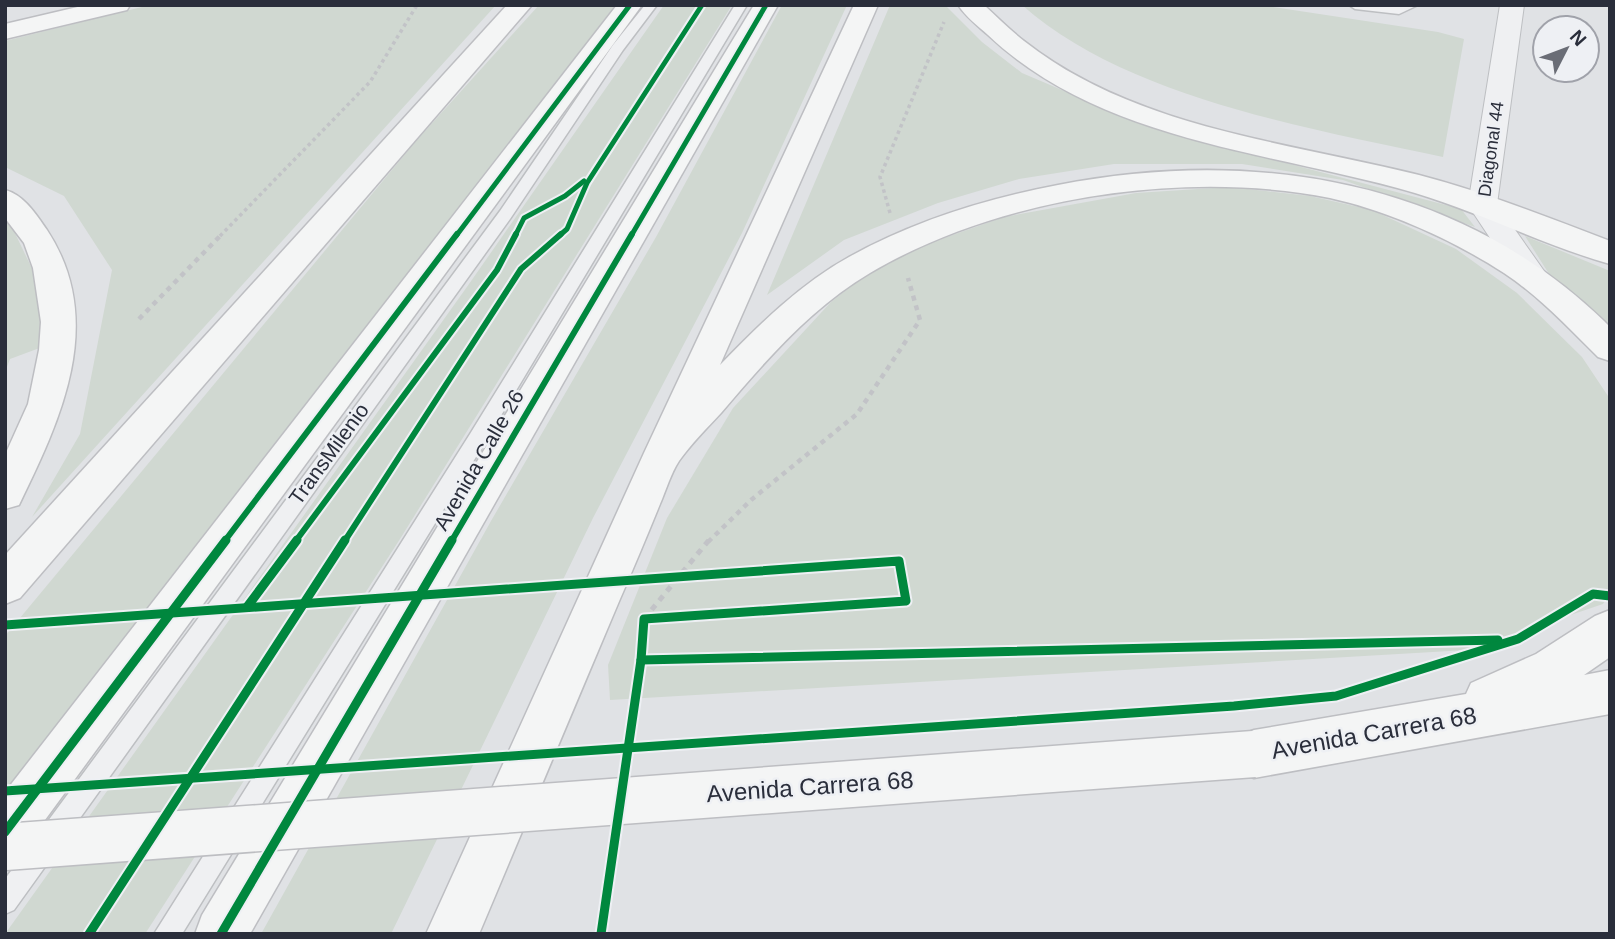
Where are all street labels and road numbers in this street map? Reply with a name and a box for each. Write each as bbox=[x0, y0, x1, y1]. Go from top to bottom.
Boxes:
street label: Diagonal 44 bbox=[1474, 100, 1508, 198]
street label: Avenida Calle 26 bbox=[429, 385, 528, 534]
street label: TransMilenio bbox=[284, 399, 373, 509]
street label: Avenida Carrera 68 bbox=[1269, 701, 1479, 764]
street label: Avenida Carrera 68 bbox=[705, 766, 914, 807]

